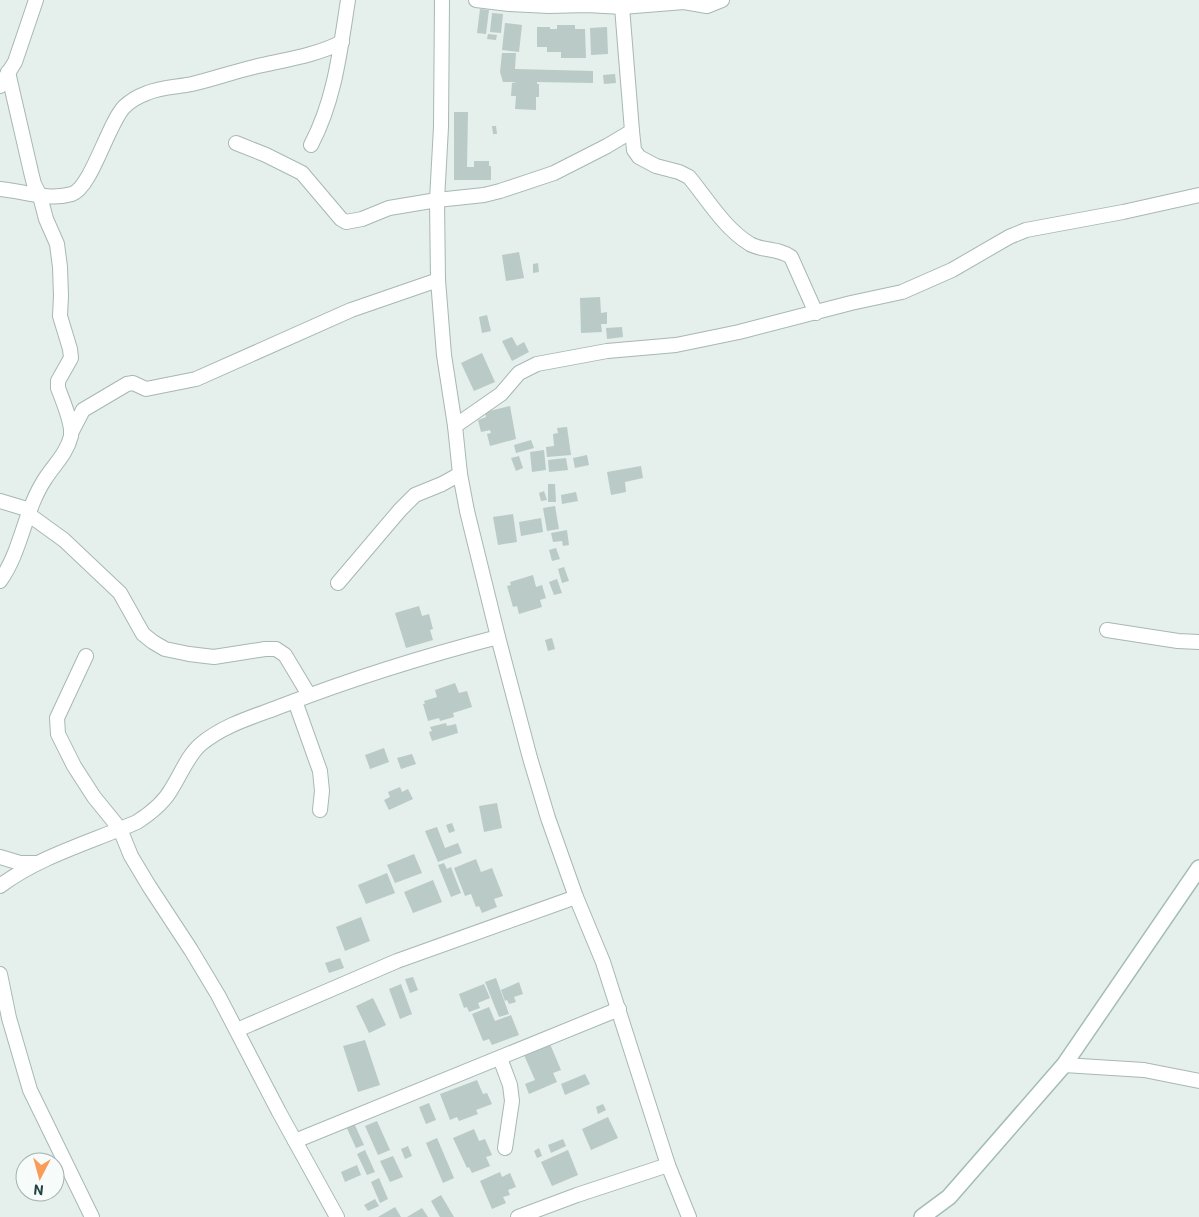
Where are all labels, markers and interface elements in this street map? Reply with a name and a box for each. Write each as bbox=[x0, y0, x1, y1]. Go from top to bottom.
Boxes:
north arrow bbox=[15, 1152, 65, 1202]
text: N bbox=[33, 1181, 44, 1198]

